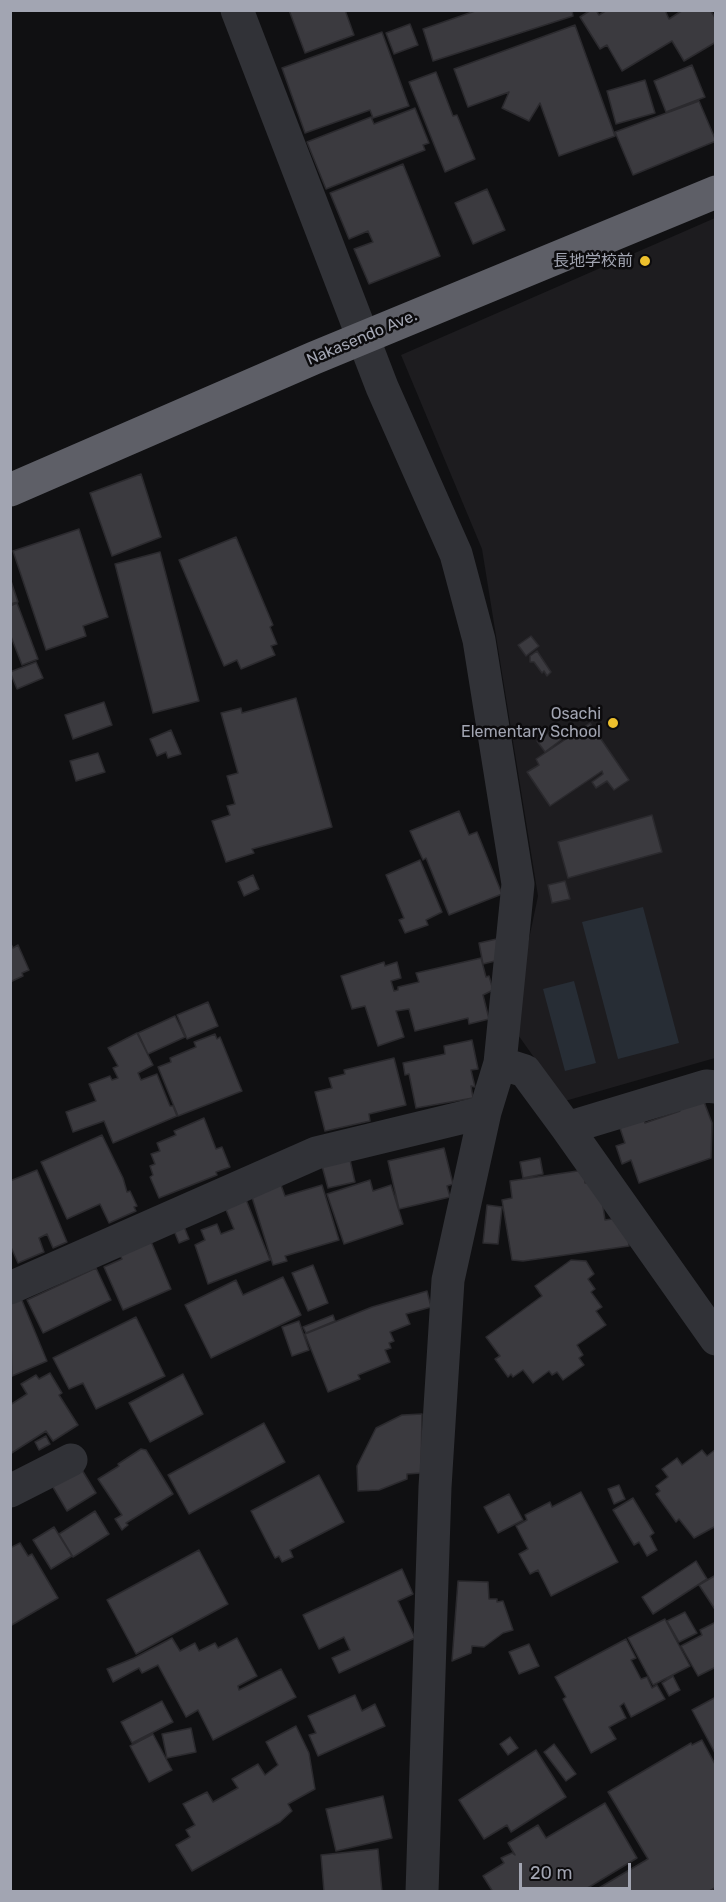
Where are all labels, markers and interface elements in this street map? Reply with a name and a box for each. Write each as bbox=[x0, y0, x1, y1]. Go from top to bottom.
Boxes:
place label: 長地学校前 bbox=[553, 251, 633, 271]
marker: 長地学校前 bbox=[638, 254, 652, 268]
street label: Nakasendo Ave. bbox=[304, 306, 420, 370]
place label: Osachi Elementary School bbox=[461, 704, 601, 742]
marker: Osachi Elementary School bbox=[606, 716, 620, 730]
scale bar bbox=[522, 1851, 634, 1889]
text: 20 m bbox=[530, 1862, 572, 1884]

